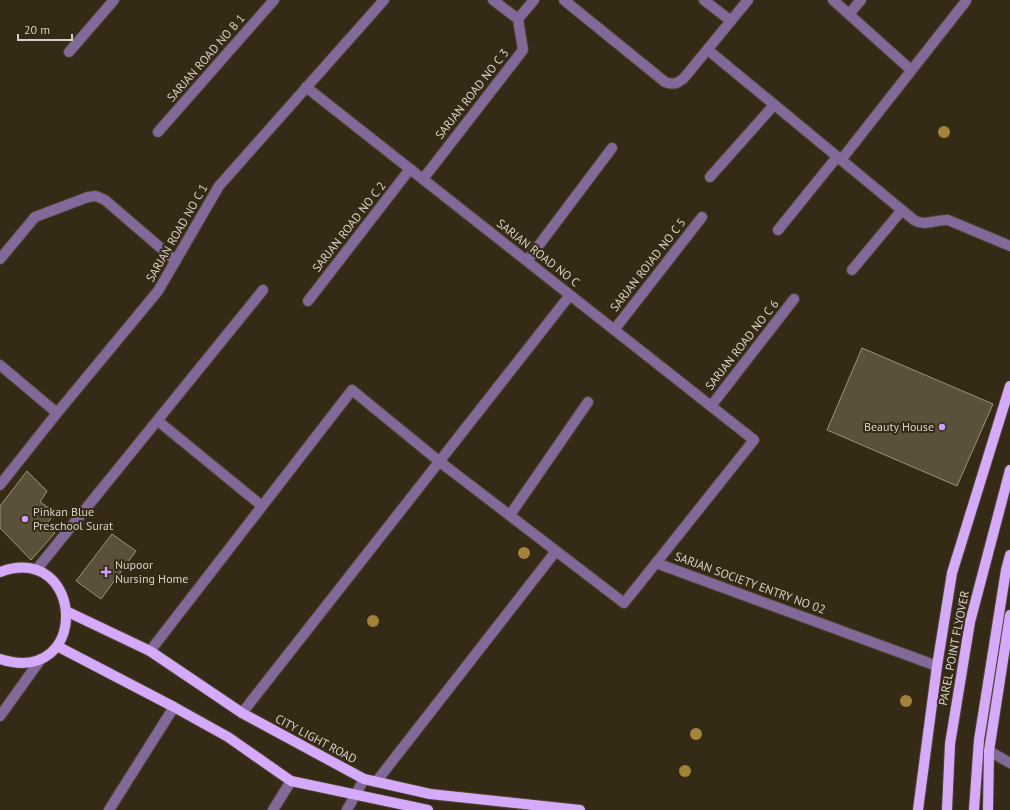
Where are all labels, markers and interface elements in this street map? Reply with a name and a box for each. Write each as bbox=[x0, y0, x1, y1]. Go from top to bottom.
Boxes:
street label: SARJAN ROAD NO B 1 bbox=[163, 11, 248, 105]
scale bar bbox=[18, 16, 72, 42]
text: 20 m bbox=[24, 22, 50, 37]
street label: SARJAN ROAD NO C 3 bbox=[432, 46, 512, 142]
street label: SARJAN ROAD NO C 2 bbox=[309, 179, 389, 275]
street label: SARJAN ROAD NO C 1 bbox=[142, 181, 211, 284]
street label: SARJAN ROIAD NO C 5 bbox=[607, 215, 689, 314]
street label: SARJAN ROAD NO C bbox=[494, 216, 583, 290]
street label: SARJAN ROAD NO C 6 bbox=[702, 297, 782, 393]
place label: Beauty House bbox=[864, 419, 934, 434]
marker: Beauty House bbox=[937, 422, 947, 432]
place label: Pinkan Blue Preschool Surat bbox=[33, 504, 113, 533]
marker: Pinkan Blue Preschool Surat bbox=[20, 514, 30, 524]
street label: SARJAN SOCIETY ENTRY NO 02 bbox=[673, 548, 828, 617]
place label: Nupoor Nursing Home bbox=[115, 557, 188, 586]
marker: Nupoor Nursing Home bbox=[100, 566, 112, 578]
street label: PAREL POINT FLYOVER bbox=[935, 589, 972, 707]
street label: CITY LIGHT ROAD bbox=[273, 711, 360, 766]

